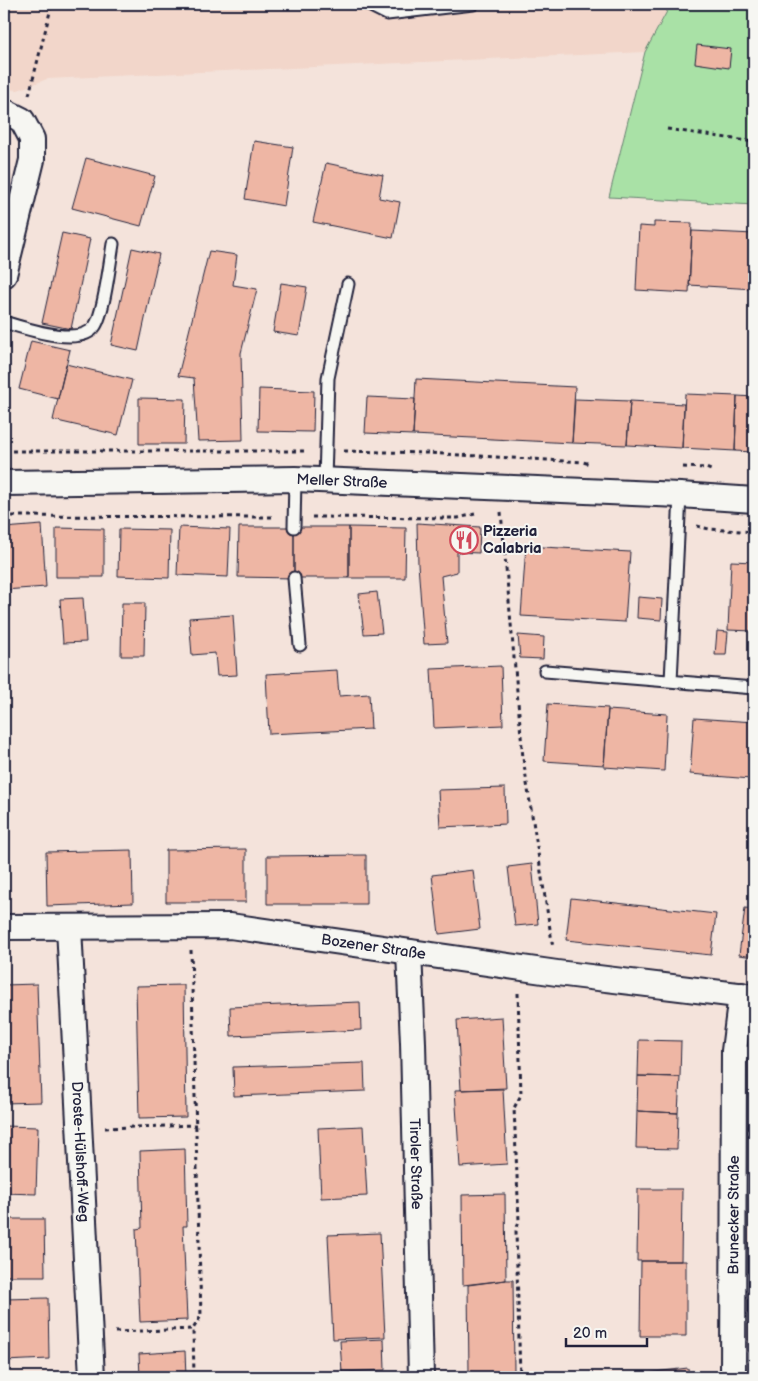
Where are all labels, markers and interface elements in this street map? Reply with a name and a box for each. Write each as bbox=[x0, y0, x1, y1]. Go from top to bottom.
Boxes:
street label: Meller Straße bbox=[296, 470, 388, 492]
place label: Pizzeria Calabria bbox=[483, 522, 542, 558]
restaurant icon: Pizzeria Calabria bbox=[449, 525, 479, 555]
street label: Bozener Straße bbox=[320, 930, 427, 964]
street label: Droste-Hülshoff-Weg bbox=[67, 1081, 94, 1223]
street label: Tiroler Straße bbox=[405, 1118, 426, 1210]
street label: Brunecker Straße bbox=[724, 1155, 743, 1275]
scale bar bbox=[566, 1316, 647, 1348]
text: 20 m bbox=[573, 1324, 607, 1343]

